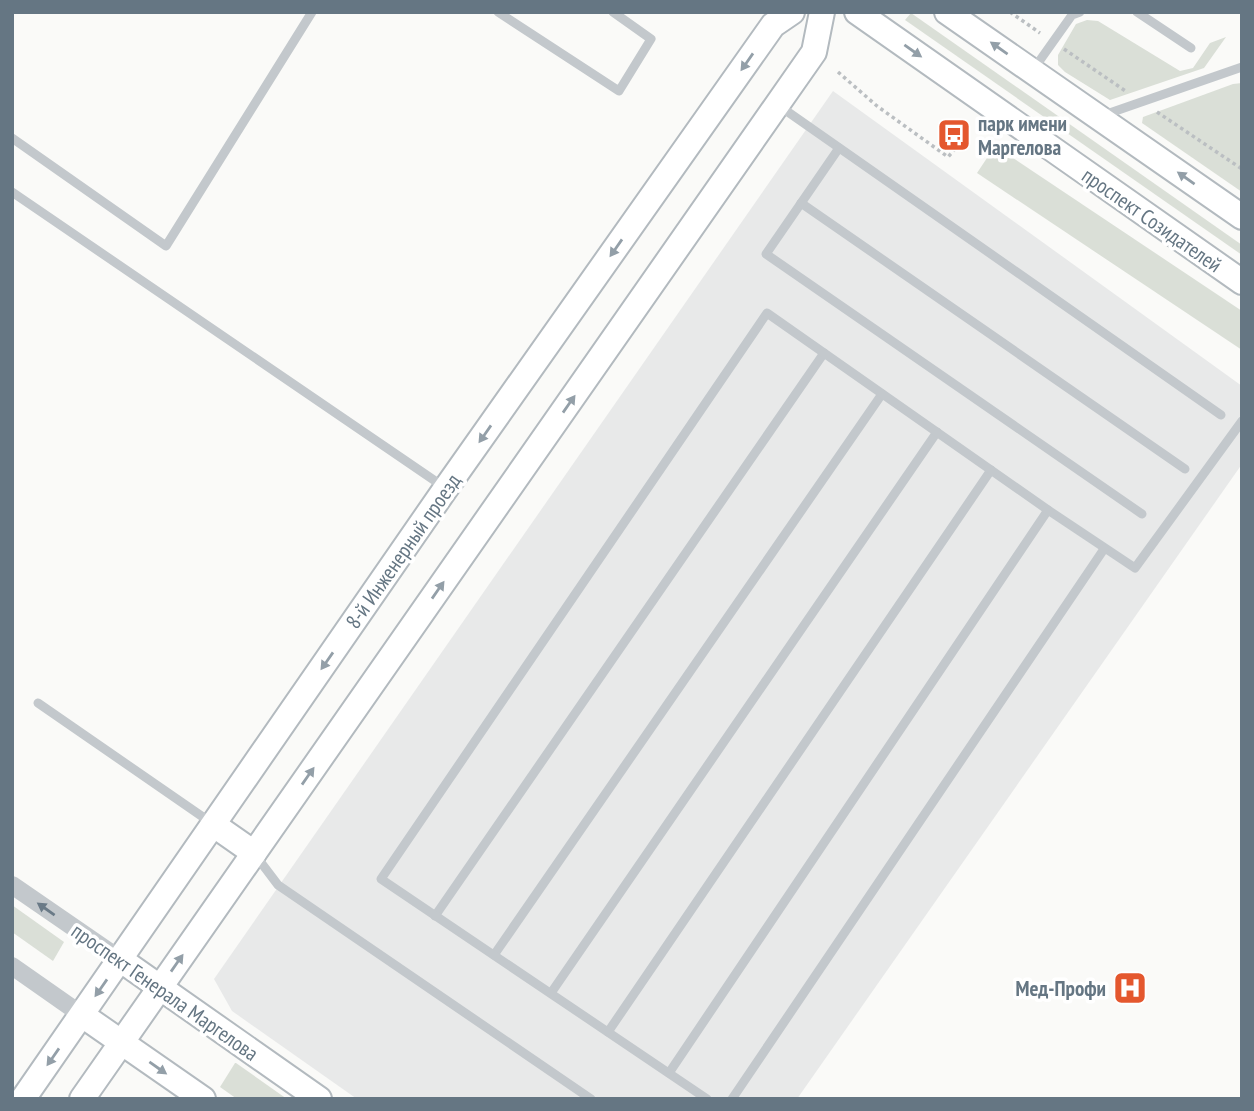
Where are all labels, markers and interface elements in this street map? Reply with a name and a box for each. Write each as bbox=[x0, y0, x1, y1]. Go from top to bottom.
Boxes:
one-way arrow bbox=[990, 41, 1008, 55]
one-way arrow bbox=[904, 44, 922, 58]
one-way arrow bbox=[740, 53, 754, 71]
place label: парк имени Маргелова bbox=[978, 110, 1067, 161]
bus stop icon: парк имени Маргелова bbox=[935, 116, 973, 154]
street label: проспект Созидателей bbox=[1077, 162, 1227, 278]
one-way arrow bbox=[1177, 171, 1195, 185]
one-way arrow bbox=[609, 239, 623, 257]
one-way arrow bbox=[562, 394, 575, 413]
one-way arrow bbox=[478, 425, 492, 443]
street label: 8-й Инженерный проезд bbox=[339, 468, 467, 634]
one-way arrow bbox=[431, 581, 445, 599]
one-way arrow bbox=[320, 652, 334, 670]
one-way arrow bbox=[301, 767, 315, 785]
one-way arrow bbox=[37, 902, 55, 916]
street label: проспект Генерала Маргелова bbox=[66, 917, 264, 1067]
one-way arrow bbox=[170, 954, 184, 972]
hospital icon: Мед-Профи bbox=[1111, 969, 1149, 1007]
place label: Мед-Профи bbox=[1015, 975, 1106, 1002]
one-way arrow bbox=[95, 979, 109, 997]
one-way arrow bbox=[46, 1048, 60, 1066]
one-way arrow bbox=[149, 1061, 167, 1075]

